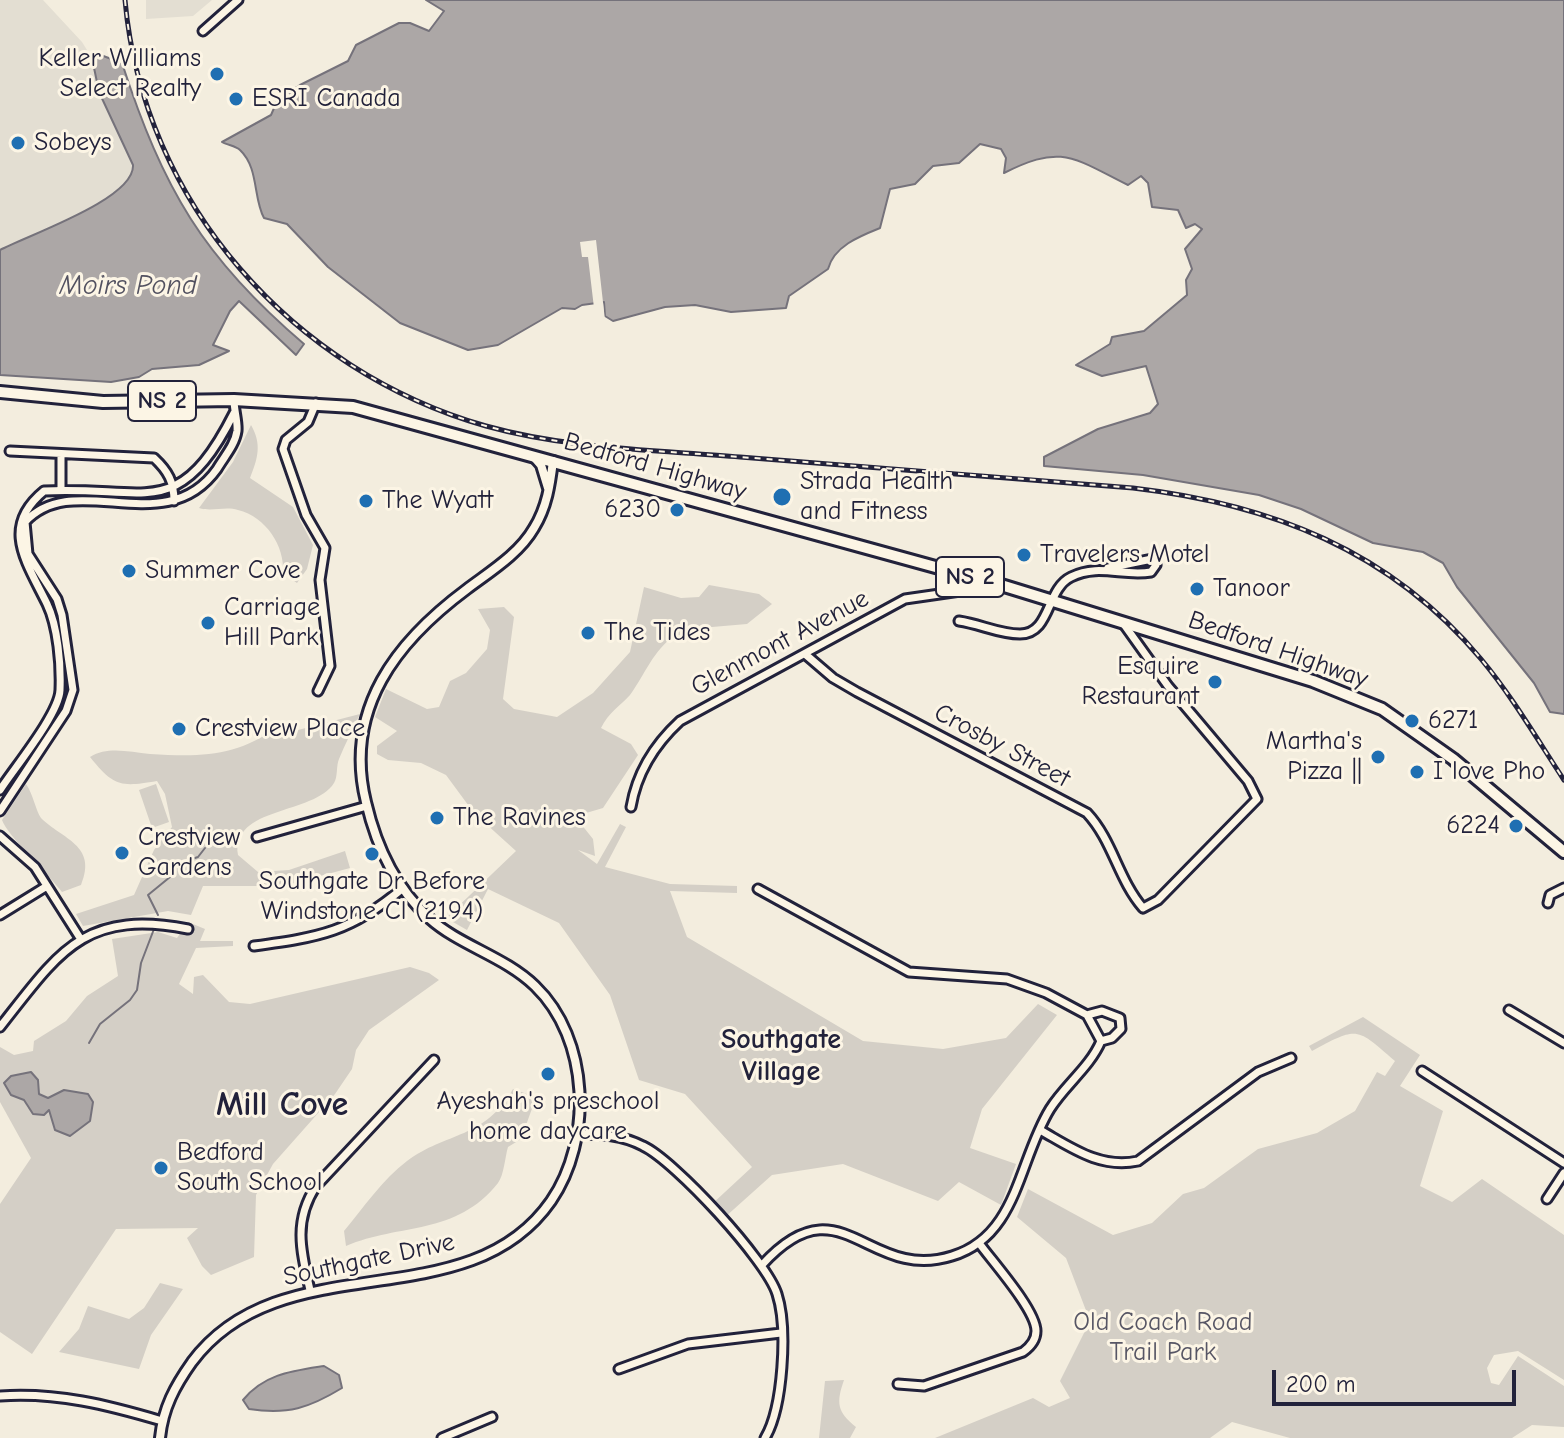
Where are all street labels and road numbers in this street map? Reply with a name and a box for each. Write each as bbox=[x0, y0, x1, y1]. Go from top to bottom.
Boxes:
road number: NS 2 bbox=[128, 381, 196, 421]
street label: Bedford Highway bbox=[560, 426, 750, 508]
road number: NS 2 bbox=[936, 557, 1004, 597]
street label: Glenmont Avenue bbox=[686, 583, 874, 703]
street label: Bedford Highway bbox=[1184, 605, 1372, 695]
street label: Crosby Street bbox=[929, 697, 1075, 795]
street label: Southgate Drive bbox=[281, 1227, 457, 1293]

